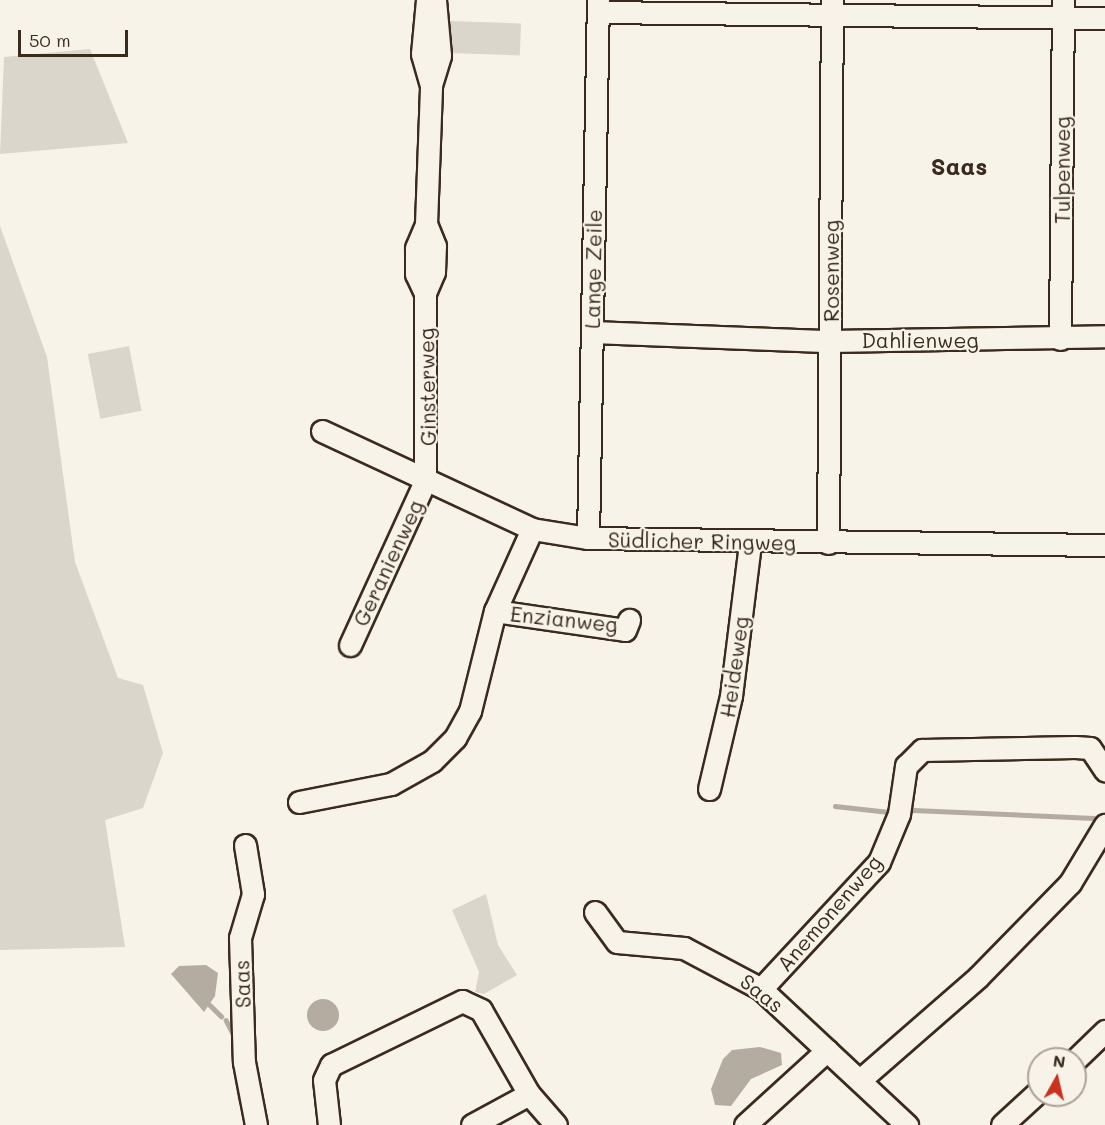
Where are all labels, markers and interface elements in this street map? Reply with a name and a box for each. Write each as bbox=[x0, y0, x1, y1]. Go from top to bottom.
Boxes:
scale bar bbox=[21, 18, 130, 56]
text: 50 m bbox=[29, 28, 71, 52]
street label: Tulpenweg bbox=[1049, 116, 1075, 224]
district label: Saas bbox=[931, 152, 987, 180]
street label: Lange Zeile bbox=[579, 209, 607, 329]
street label: Rosenweg bbox=[818, 220, 844, 322]
street label: Dahlienweg bbox=[861, 327, 979, 353]
street label: Ginsterweg bbox=[413, 328, 441, 446]
street label: Geranienweg bbox=[348, 496, 428, 630]
street label: Südlicher Ringweg bbox=[608, 527, 796, 555]
street label: Enzianweg bbox=[509, 601, 619, 637]
street label: Heideweg bbox=[714, 615, 754, 719]
street label: Anemonenweg bbox=[772, 850, 886, 976]
street label: Saas bbox=[229, 959, 255, 1009]
street label: Saas bbox=[735, 968, 789, 1018]
north arrow bbox=[1027, 1047, 1087, 1107]
text: N bbox=[1052, 1049, 1067, 1072]

